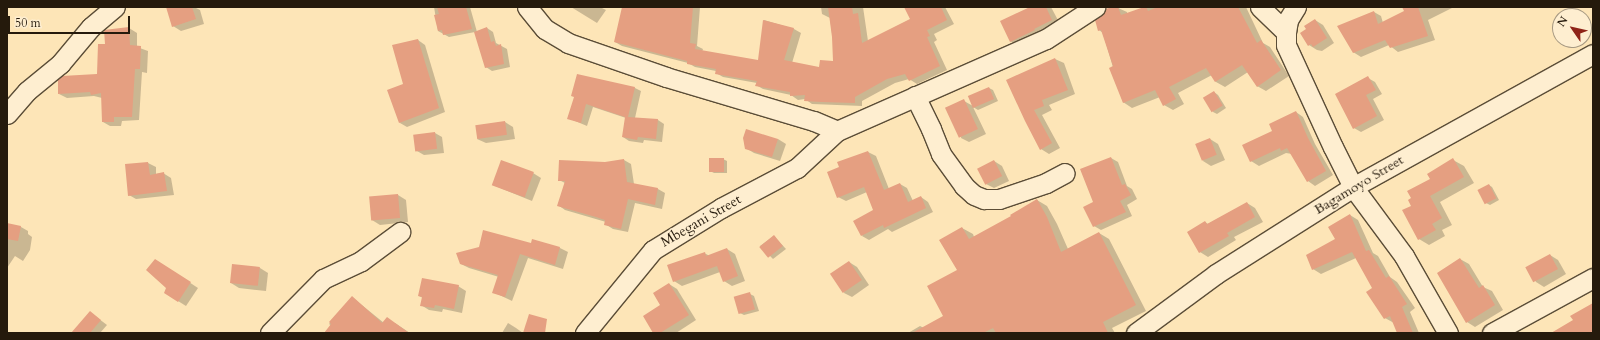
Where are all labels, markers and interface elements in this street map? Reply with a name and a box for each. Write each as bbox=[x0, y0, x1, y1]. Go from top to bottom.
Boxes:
scale bar bbox=[10, 8, 132, 34]
north arrow bbox=[1552, 8, 1592, 48]
text: N bbox=[1554, 13, 1571, 30]
text: 50 m bbox=[15, 15, 41, 31]
street label: Bagamoyo Street bbox=[1311, 152, 1407, 218]
street label: Mbegani Street bbox=[658, 191, 744, 251]

